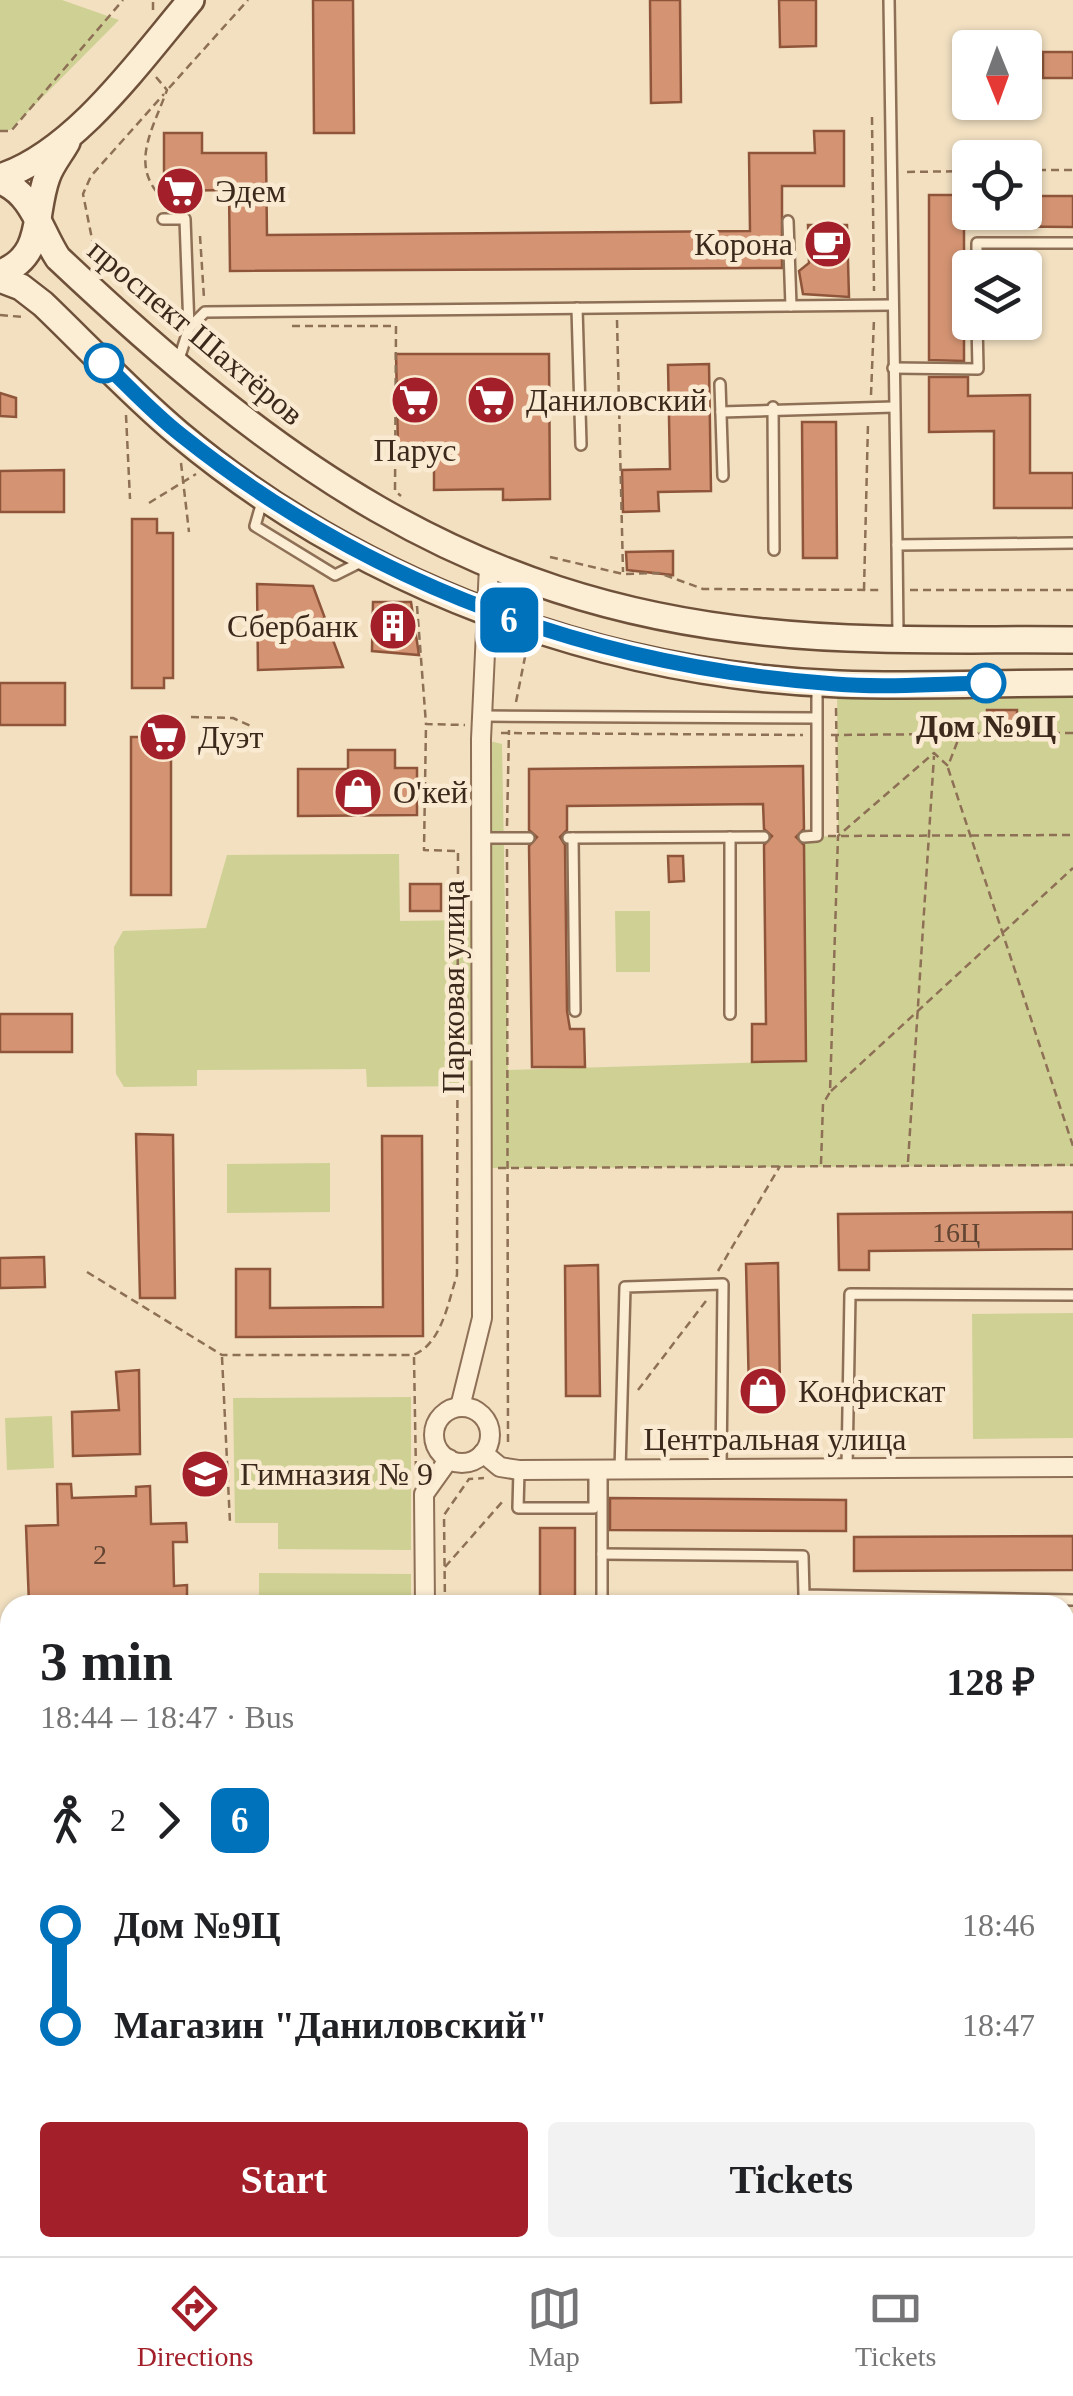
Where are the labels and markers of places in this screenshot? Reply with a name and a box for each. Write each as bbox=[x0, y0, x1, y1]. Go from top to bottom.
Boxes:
supermarket icon: Эдем bbox=[154, 165, 206, 217]
place label: Эдем bbox=[215, 173, 286, 209]
cafe icon: Корона bbox=[802, 218, 854, 270]
place label: Корона bbox=[694, 226, 793, 262]
unlabelled marker bbox=[85, 344, 123, 382]
supermarket icon: Парус bbox=[389, 374, 441, 426]
supermarket icon: Даниловский bbox=[465, 374, 517, 426]
place label: Даниловский bbox=[526, 382, 707, 418]
place label: Парус bbox=[373, 432, 457, 468]
building icon: Сбербанк bbox=[367, 600, 419, 652]
place label: Сбербанк bbox=[227, 608, 358, 644]
marker: Дом №9Ц bbox=[967, 664, 1005, 702]
place label: Дом №9Ц bbox=[916, 708, 1056, 744]
supermarket icon: Дуэт bbox=[137, 711, 189, 763]
place label: Дуэт bbox=[198, 719, 264, 755]
shop icon: О'кей bbox=[332, 766, 384, 818]
place label: О'кей bbox=[393, 774, 468, 810]
shop icon: Конфискат bbox=[737, 1365, 789, 1417]
place label: Конфискат bbox=[798, 1373, 945, 1409]
school or university icon: Гимназия № 9 bbox=[179, 1448, 231, 1500]
place label: Гимназия № 9 bbox=[240, 1456, 433, 1492]

